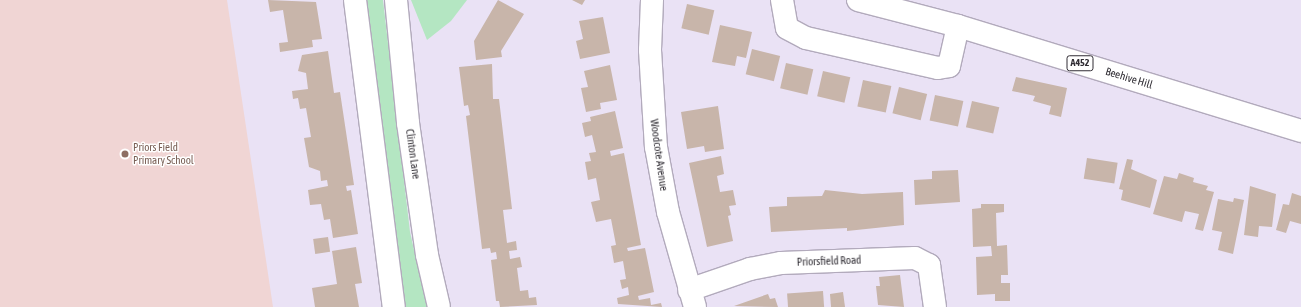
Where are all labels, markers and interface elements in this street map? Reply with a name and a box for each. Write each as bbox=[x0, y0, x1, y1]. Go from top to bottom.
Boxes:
road number: A452 bbox=[1066, 55, 1094, 71]
street label: Beehive Hill bbox=[1104, 65, 1154, 91]
street label: Woodcote Avenue bbox=[647, 118, 671, 192]
street label: Clinton Lane bbox=[403, 128, 423, 180]
place label: Priors Field Primary School bbox=[133, 141, 194, 167]
marker: Priors Field Primary School bbox=[120, 149, 130, 159]
street label: Priorsfield Road bbox=[797, 253, 861, 269]

